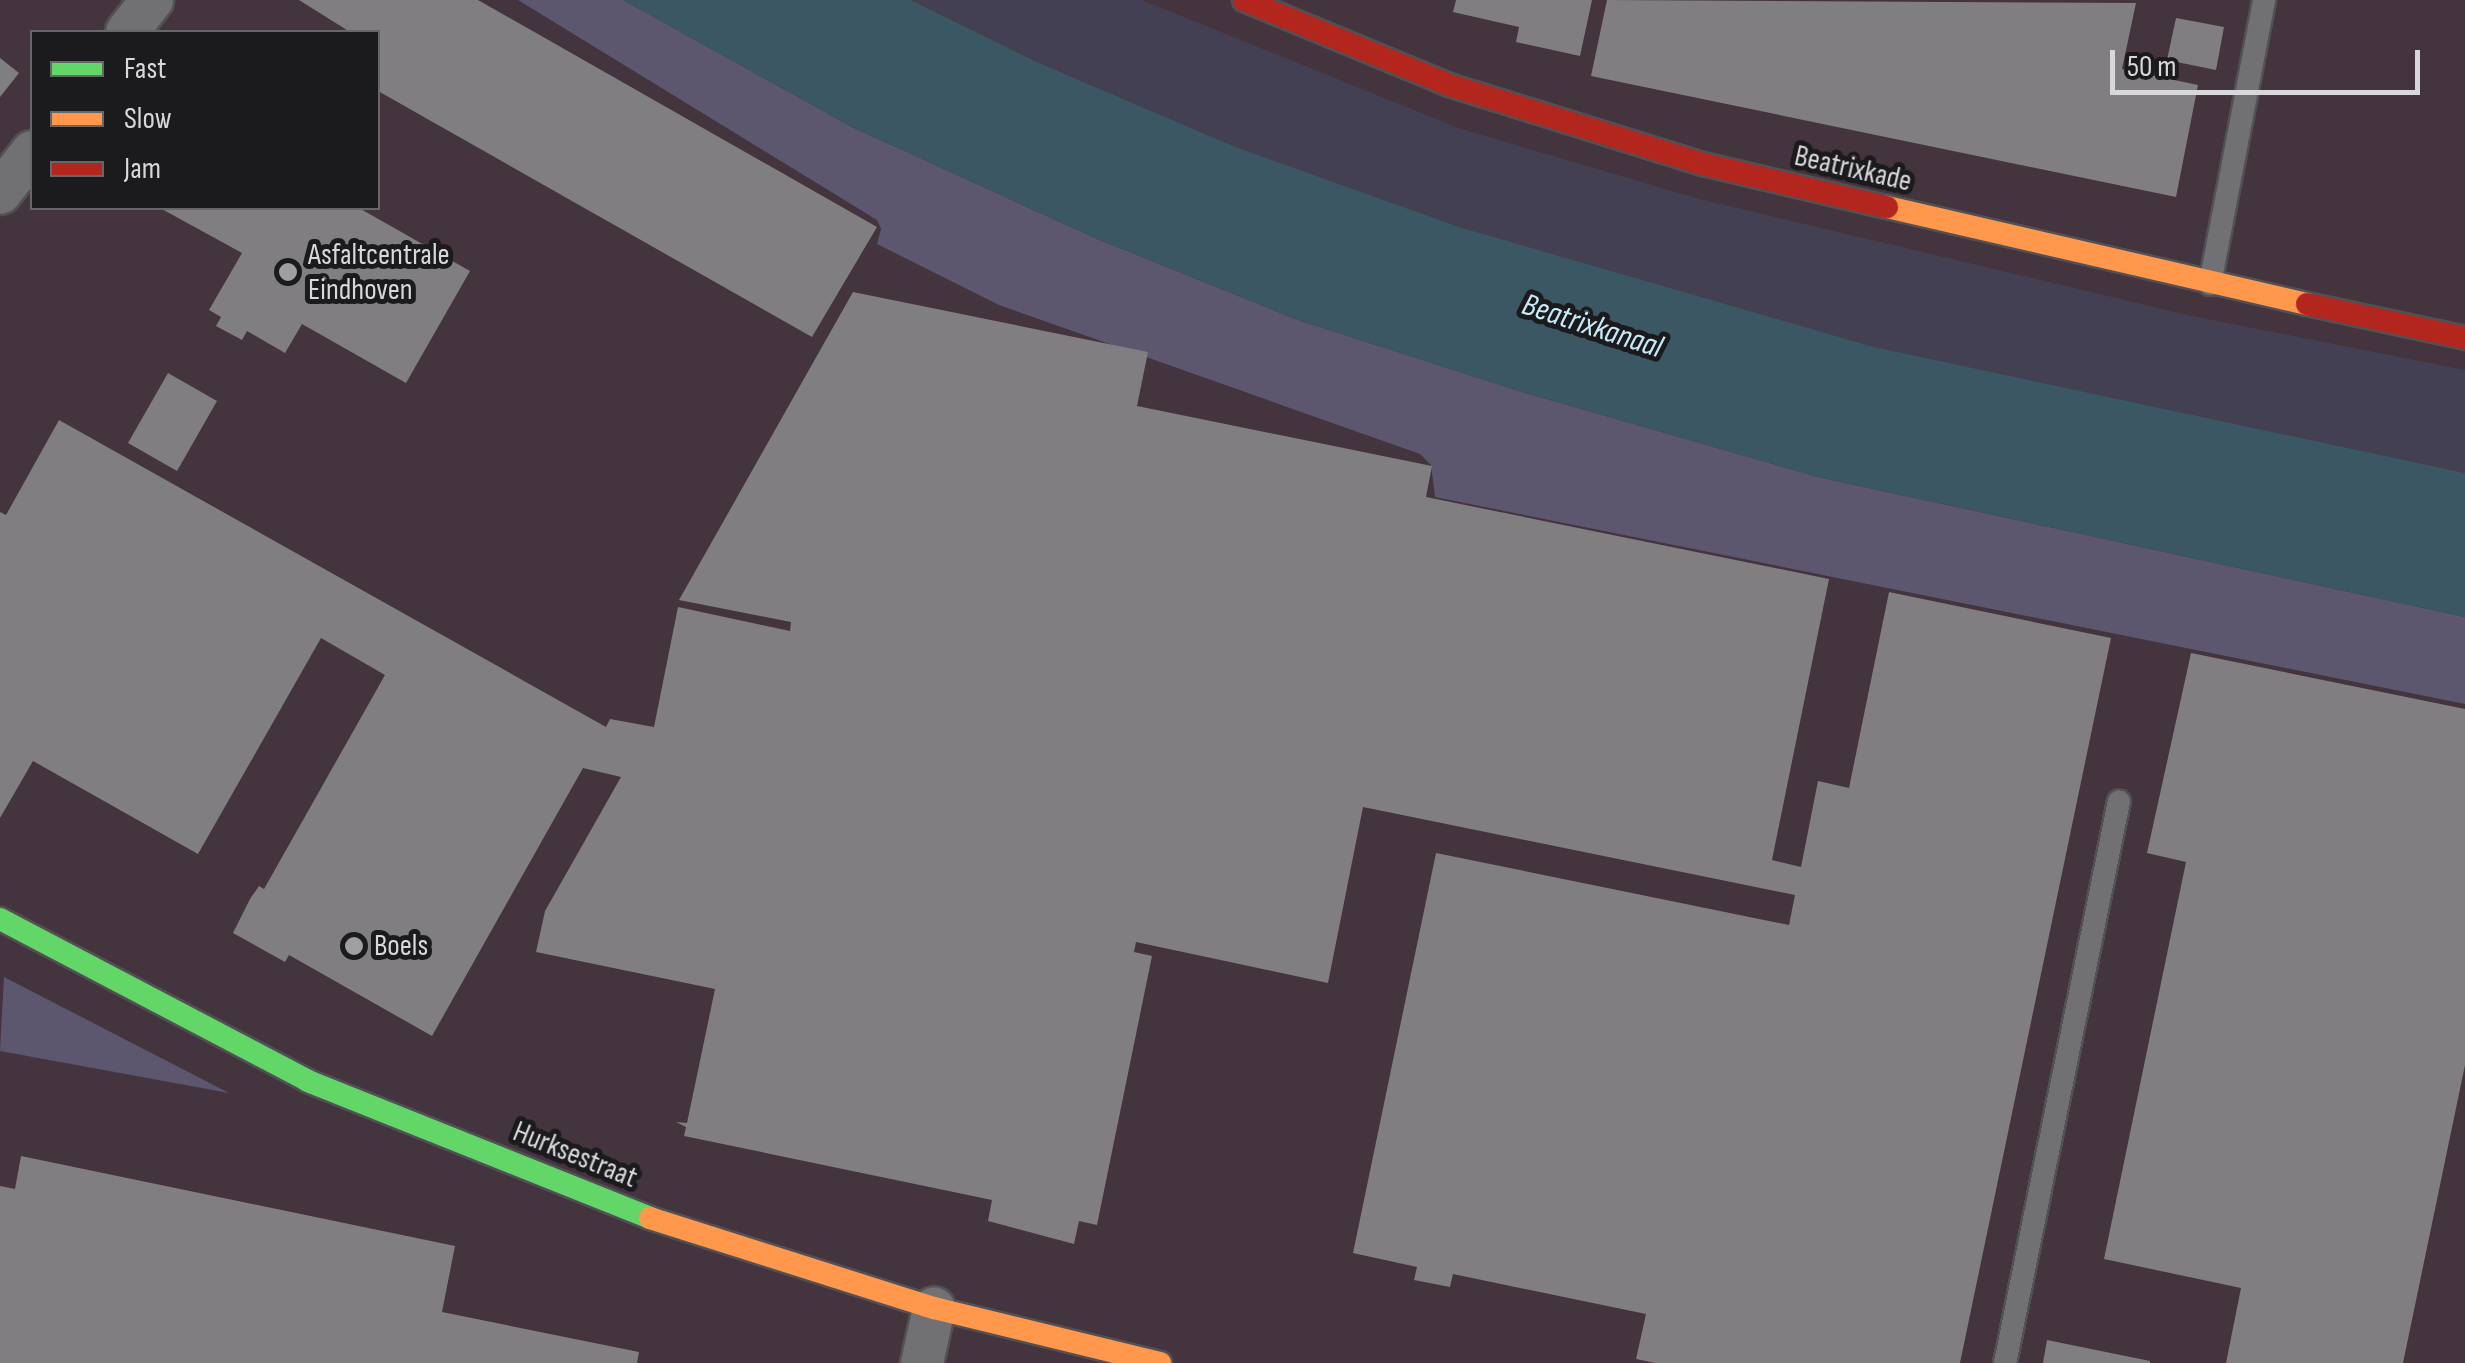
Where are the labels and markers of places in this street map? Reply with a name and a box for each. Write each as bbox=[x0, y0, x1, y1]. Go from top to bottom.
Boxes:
place label: Asfaltcentrale Eindhoven bbox=[308, 237, 450, 308]
marker: Asfaltcentrale Eindhoven bbox=[277, 261, 299, 283]
place label: Boels bbox=[374, 928, 428, 964]
marker: Boels bbox=[343, 935, 365, 957]

